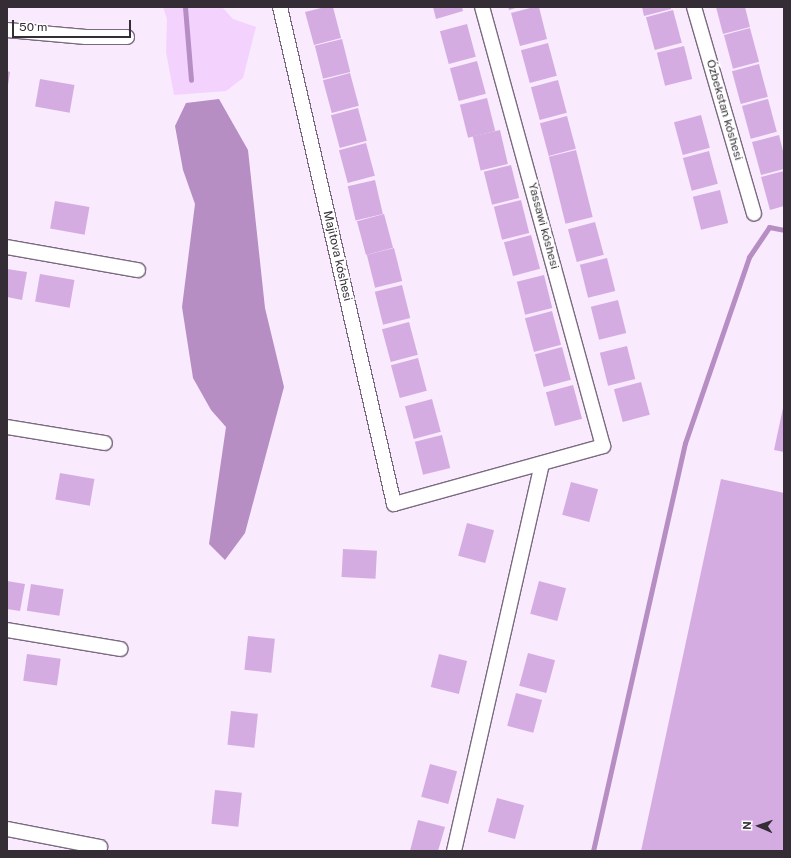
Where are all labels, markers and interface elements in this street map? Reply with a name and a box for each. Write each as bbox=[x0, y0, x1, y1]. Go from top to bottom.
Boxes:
scale bar bbox=[14, 12, 133, 38]
text: 50 m bbox=[19, 20, 47, 34]
street label: Ózbekstan kóshesi bbox=[703, 58, 745, 162]
street label: Yassawi kóshesi bbox=[525, 181, 561, 271]
street label: Majitova kóshesi bbox=[320, 210, 354, 302]
north arrow bbox=[739, 806, 779, 846]
text: N bbox=[741, 821, 753, 830]

